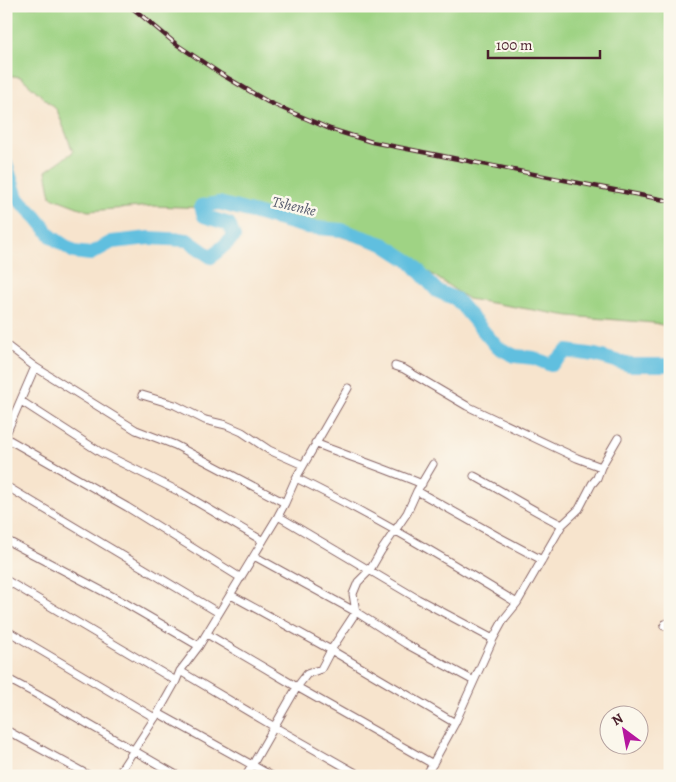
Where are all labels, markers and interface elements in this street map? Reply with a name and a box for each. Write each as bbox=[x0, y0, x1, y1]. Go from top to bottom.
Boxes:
scale bar bbox=[488, 28, 601, 60]
text: 100 m bbox=[496, 35, 533, 55]
water label: Tshenke bbox=[270, 191, 318, 221]
north arrow bbox=[598, 704, 648, 754]
text: N bbox=[608, 709, 627, 730]

